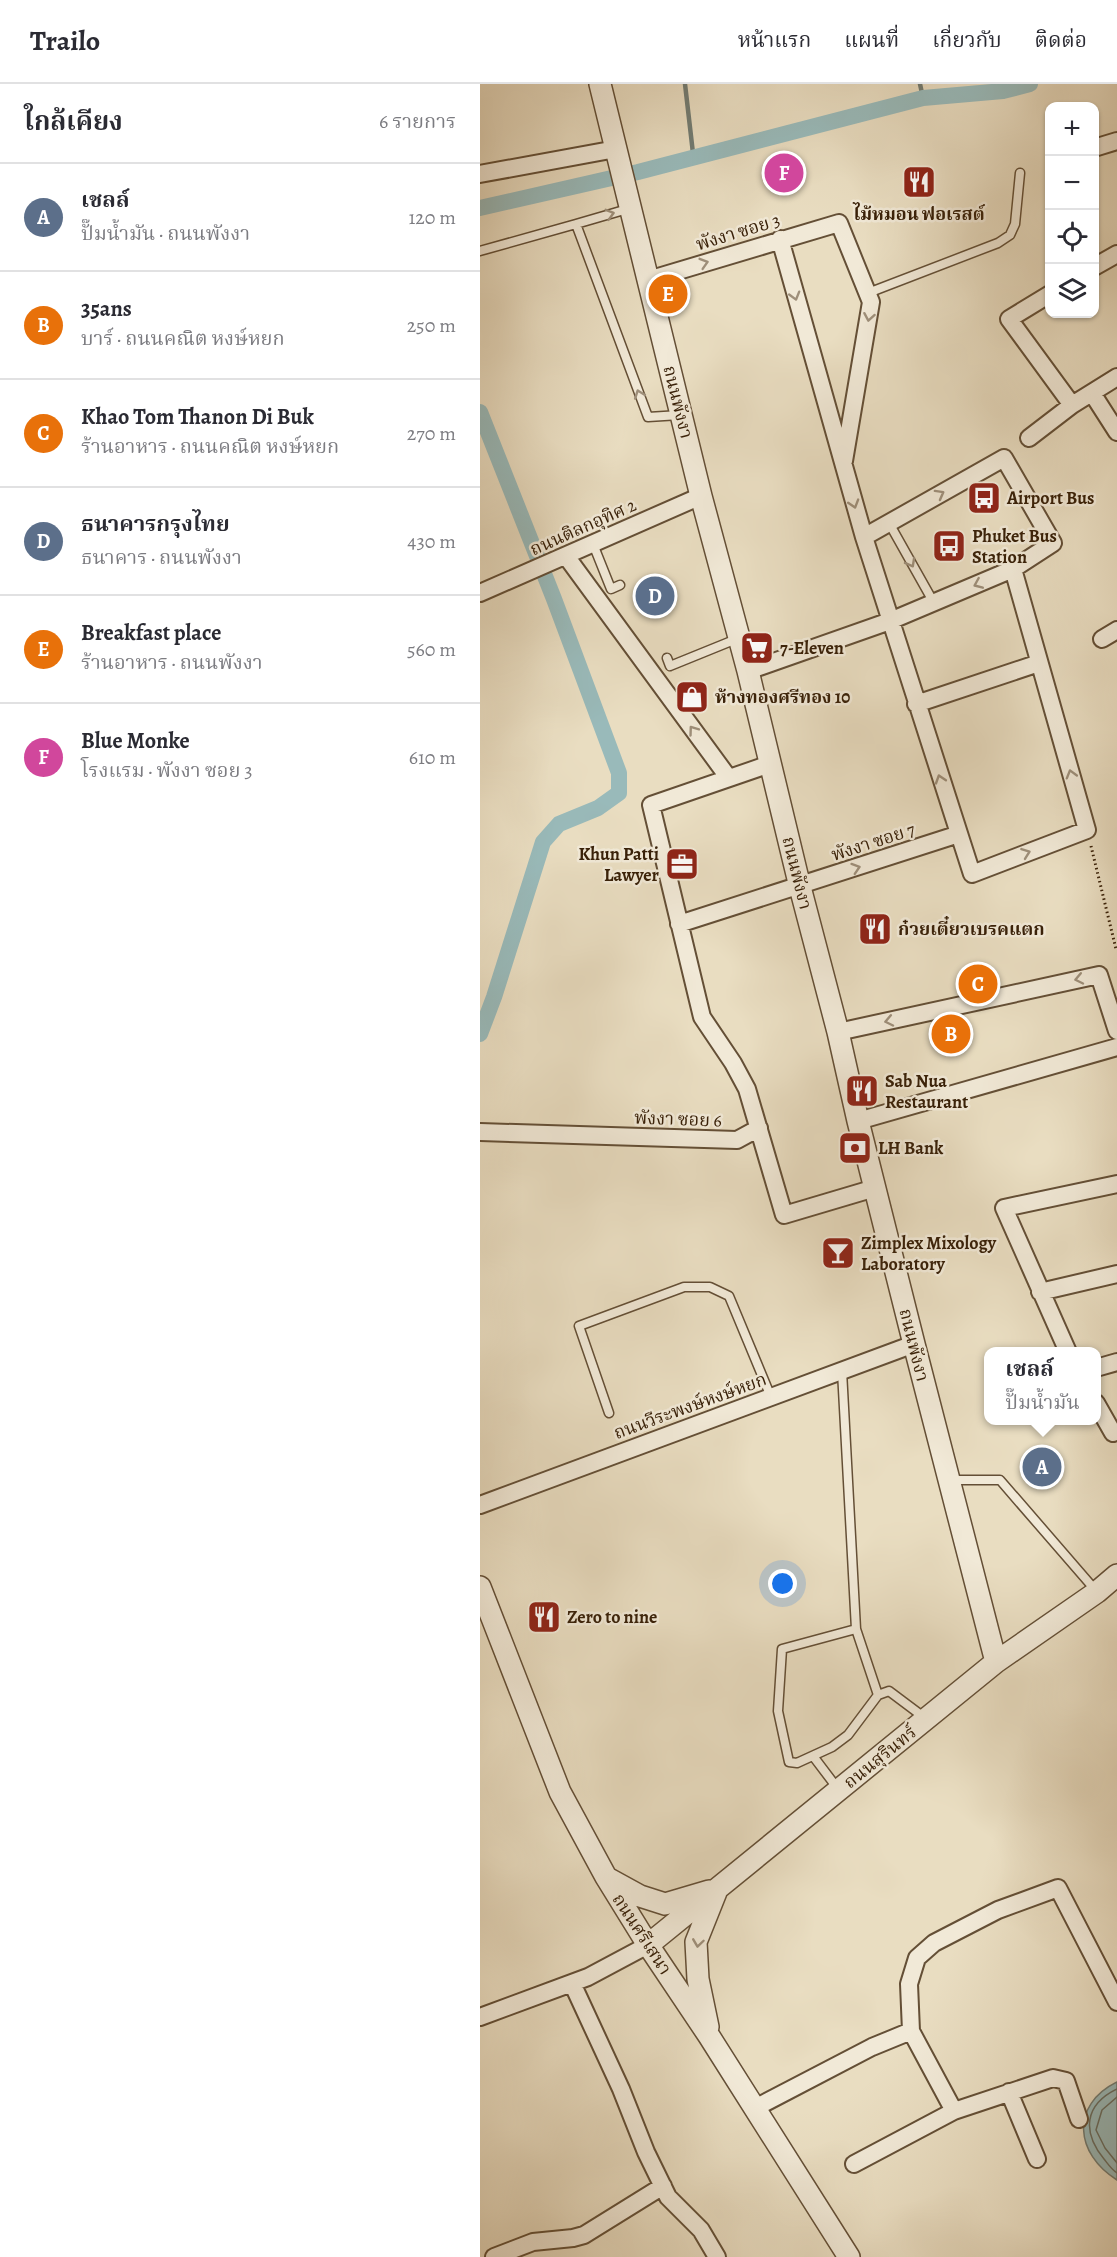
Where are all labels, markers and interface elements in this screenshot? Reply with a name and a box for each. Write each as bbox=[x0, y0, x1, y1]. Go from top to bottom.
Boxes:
text: Trailo bbox=[30, 22, 100, 60]
text: หน้าแรก bbox=[738, 26, 811, 54]
text: แผนที่ bbox=[844, 26, 899, 54]
text: เกี่ยวกับ bbox=[932, 26, 1002, 54]
text: ติดต่อ bbox=[1035, 26, 1087, 54]
map controls bbox=[1045, 102, 1099, 318]
button: + bbox=[1045, 102, 1099, 156]
text: ใกล้เคียง bbox=[24, 104, 123, 139]
text: 6 รายการ bbox=[379, 108, 456, 135]
pin: F bbox=[764, 150, 804, 196]
button: − bbox=[1045, 156, 1099, 210]
restaurant icon: ไม้หมอน ฟอเรสต์ bbox=[901, 164, 937, 200]
text: เชลล์ bbox=[81, 185, 130, 215]
place label: ไม้หมอน ฟอเรสต์ bbox=[852, 202, 986, 226]
text: A bbox=[37, 204, 50, 231]
text: 120 m bbox=[408, 204, 456, 231]
street label: พังงา ซอย 3 bbox=[693, 208, 783, 256]
one-way arrow bbox=[604, 209, 615, 221]
button: locate bbox=[1045, 210, 1099, 264]
text: ปั๊มน้ำมัน · ถนนพังงา bbox=[81, 220, 250, 247]
one-way arrow bbox=[698, 257, 709, 270]
button: layers bbox=[1045, 264, 1099, 318]
pin: E bbox=[648, 272, 687, 316]
one-way arrow bbox=[788, 290, 801, 300]
text: 35ans bbox=[81, 294, 132, 324]
one-way arrow bbox=[863, 311, 876, 321]
text: B bbox=[37, 312, 50, 339]
text: 250 m bbox=[407, 312, 456, 339]
text: บาร์ · ถนนคณิต หงษ์หยก bbox=[81, 325, 285, 352]
street label: ถนนพังงา bbox=[657, 363, 699, 441]
one-way arrow bbox=[634, 389, 646, 400]
text: Khao Tom Thanon Di Buk bbox=[81, 402, 314, 432]
text: C bbox=[37, 420, 50, 447]
text: 270 m bbox=[407, 420, 456, 447]
text: ร้านอาหาร · ถนนคณิต หงษ์หยก bbox=[81, 433, 339, 460]
bus stop icon: Airport Bus bbox=[966, 480, 1002, 516]
place label: Airport Bus bbox=[1006, 486, 1094, 510]
one-way arrow bbox=[934, 490, 944, 501]
street label: ถนนติลกอุทิศ 2 bbox=[526, 493, 640, 561]
one-way arrow bbox=[847, 498, 859, 508]
text: ธนาคารกรุงไทย bbox=[81, 509, 230, 539]
place label: Phuket Bus Station bbox=[972, 524, 1057, 569]
text: D bbox=[37, 528, 50, 555]
text: 430 m bbox=[407, 528, 456, 555]
bus stop icon: Phuket Bus Station bbox=[931, 528, 967, 564]
text: ธนาคาร · ถนนพังงา bbox=[81, 544, 242, 571]
one-way arrow bbox=[904, 556, 916, 567]
pin: D bbox=[636, 574, 675, 618]
one-way arrow bbox=[973, 577, 984, 589]
text: Breakfast place bbox=[81, 618, 221, 648]
supermarket icon: 7-Eleven bbox=[739, 630, 775, 666]
text: E bbox=[38, 636, 49, 663]
text: 560 m bbox=[407, 636, 456, 663]
place label: 7-Eleven bbox=[780, 636, 844, 660]
text: ร้านอาหาร · ถนนพังงา bbox=[81, 649, 263, 676]
shop icon: ห้างทองศรีทอง 10 bbox=[674, 679, 710, 715]
place label: ห้างทองศรีทอง 10 bbox=[715, 685, 850, 709]
text: Blue Monke bbox=[81, 726, 190, 756]
one-way arrow bbox=[689, 726, 700, 737]
text: F bbox=[38, 744, 49, 771]
text: 610 m bbox=[409, 744, 456, 771]
text: โรงแรม · พังงา ซอย 3 bbox=[81, 757, 253, 784]
one-way arrow bbox=[1066, 769, 1078, 780]
one-way arrow bbox=[935, 774, 948, 785]
street label: พังงา ซอย 7 bbox=[828, 817, 918, 867]
street label: ถนนพังงา bbox=[776, 834, 818, 912]
place label: Khun Patti Lawyer bbox=[578, 842, 660, 887]
office icon: Khun Patti Lawyer bbox=[664, 846, 700, 882]
one-way arrow bbox=[1020, 848, 1031, 860]
one-way arrow bbox=[850, 863, 861, 876]
restaurant icon: ก๋วยเตี๋ยวเบรคแตก bbox=[857, 911, 893, 947]
place label: ก๋วยเตี๋ยวเบรคแตก bbox=[898, 915, 1045, 941]
pin: C bbox=[958, 962, 998, 1006]
one-way arrow bbox=[1075, 972, 1085, 985]
pin: B bbox=[932, 1012, 970, 1056]
one-way arrow bbox=[884, 1013, 894, 1026]
place label: Sab Nua Restaurant bbox=[885, 1069, 968, 1114]
restaurant icon: Sab Nua Restaurant bbox=[844, 1073, 880, 1109]
street label: พังงา ซอย 6 bbox=[634, 1105, 722, 1133]
bank icon: LH Bank bbox=[837, 1130, 873, 1166]
place label: LH Bank bbox=[878, 1136, 944, 1160]
place label: Zimplex Mixology Laboratory bbox=[861, 1231, 997, 1276]
bar icon: Zimplex Mixology Laboratory bbox=[820, 1235, 856, 1271]
street label: ถนนพังงา bbox=[893, 1306, 935, 1384]
popup bbox=[984, 1347, 1101, 1425]
text: เชลล์ bbox=[1005, 1354, 1054, 1384]
street label: ถนนวีระพงษ์หงษ์หยก bbox=[610, 1367, 770, 1445]
text: ปั๊มน้ำมัน bbox=[1005, 1389, 1080, 1416]
pin: A bbox=[1022, 1444, 1062, 1490]
your location bbox=[768, 1569, 797, 1598]
restaurant icon: Zero to nine bbox=[526, 1599, 562, 1635]
place label: Zero to nine bbox=[567, 1605, 657, 1629]
street label: ถนนสุรินทร์ bbox=[839, 1720, 922, 1794]
street label: ถนนศรีเสนา bbox=[607, 1889, 677, 1979]
one-way arrow bbox=[692, 1939, 704, 1948]

